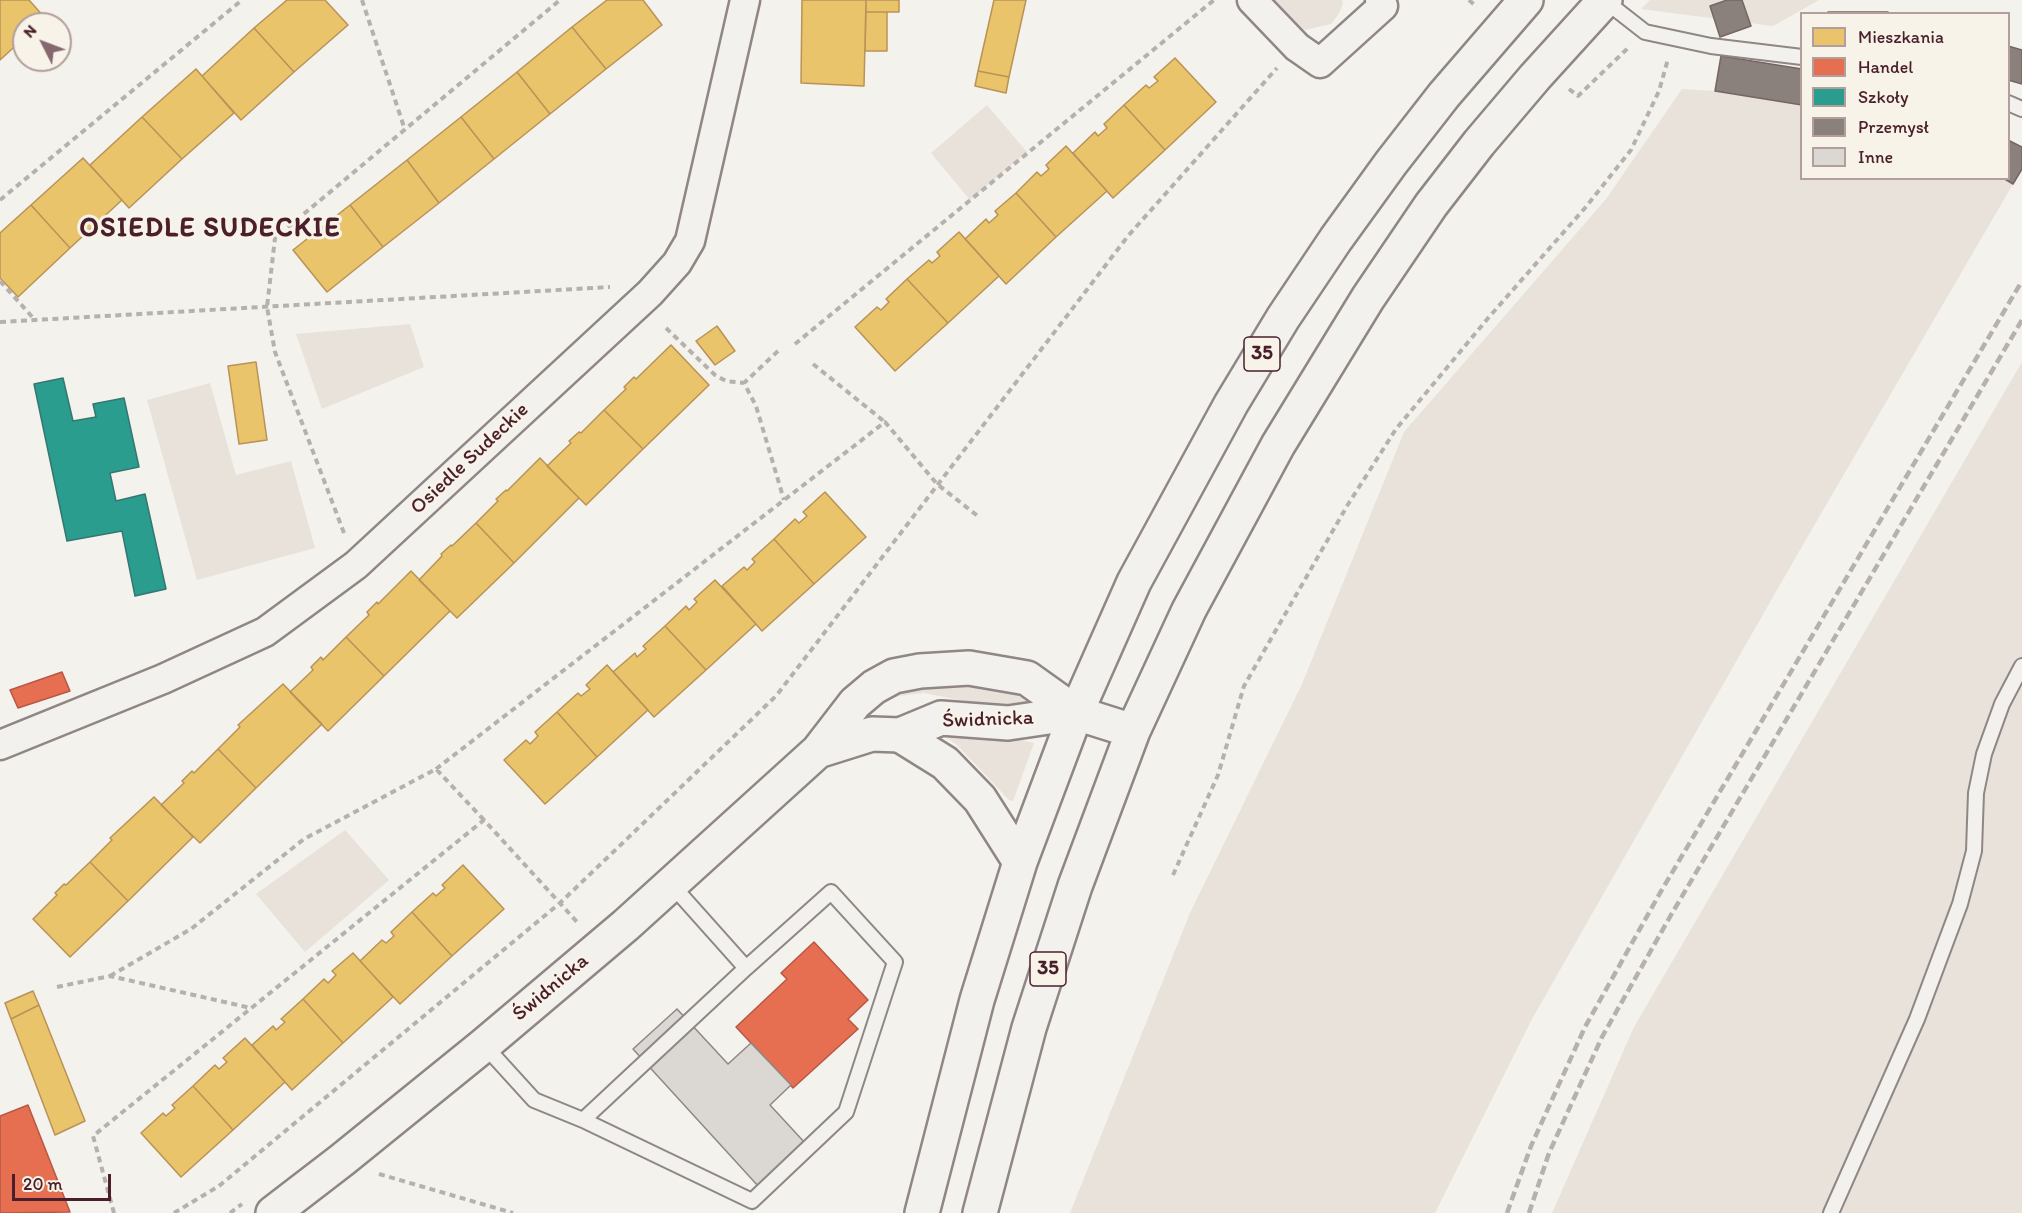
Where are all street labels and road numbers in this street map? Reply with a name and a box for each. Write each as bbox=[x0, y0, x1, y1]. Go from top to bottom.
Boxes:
road number: 35 bbox=[1244, 337, 1280, 371]
street label: Osiedle Sudeckie bbox=[406, 398, 534, 520]
street label: Świdnicka bbox=[942, 706, 1034, 734]
street label: Świdnicka bbox=[508, 949, 594, 1027]
road number: 35 bbox=[1030, 952, 1066, 986]

